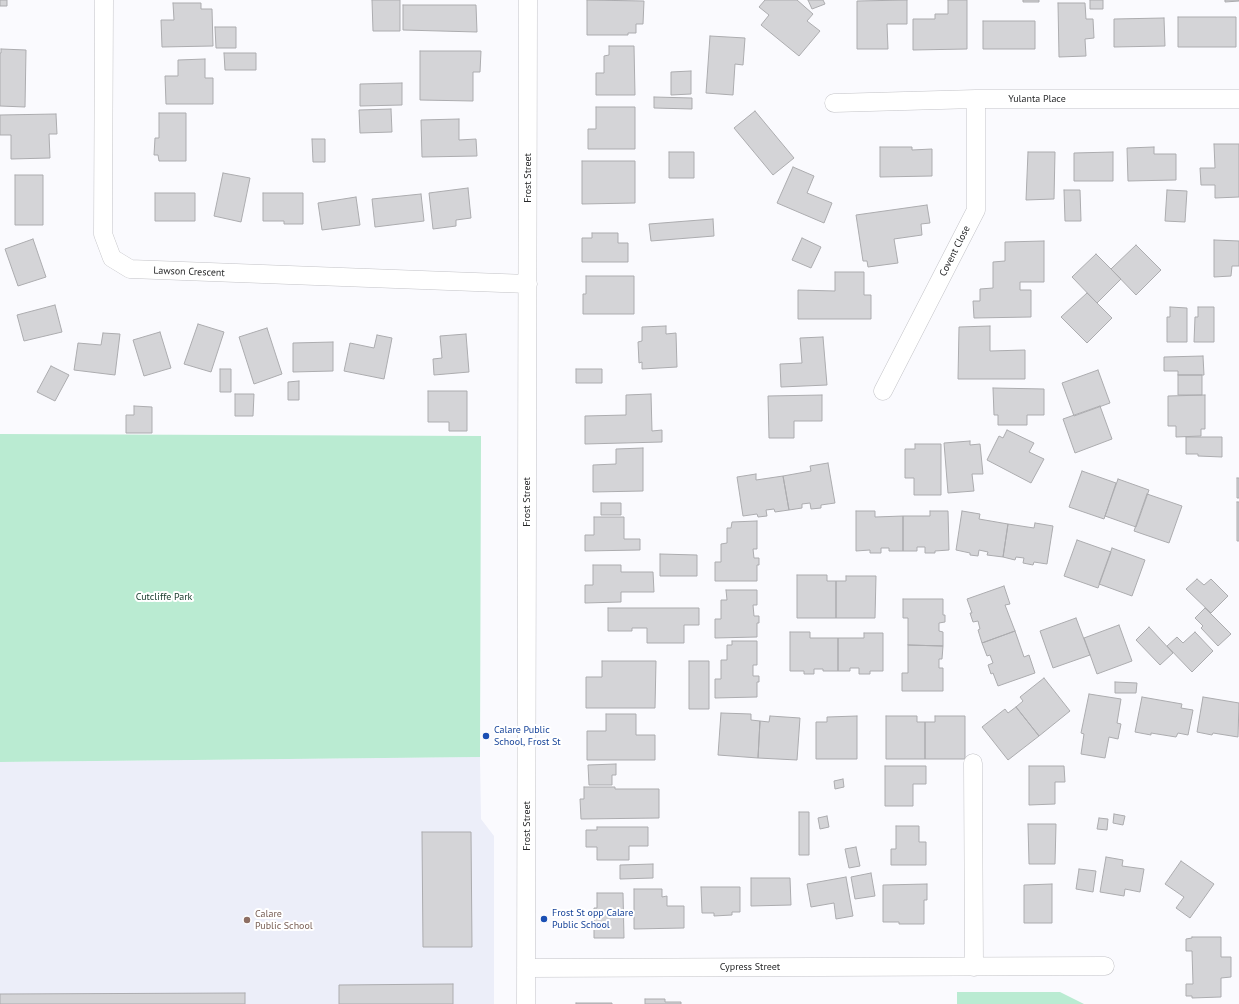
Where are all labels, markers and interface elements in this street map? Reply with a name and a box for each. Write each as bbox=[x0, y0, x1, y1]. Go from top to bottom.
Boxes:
street label: Yulanta Place bbox=[1008, 93, 1066, 105]
street label: Frost Street bbox=[522, 153, 534, 203]
street label: Covent Close bbox=[937, 224, 973, 278]
street label: Lawson Crescent bbox=[153, 265, 225, 279]
street label: Frost Street bbox=[521, 477, 533, 527]
park label: Cutcliffe Park bbox=[136, 591, 192, 603]
place label: Calare Public School, Frost St bbox=[494, 724, 561, 748]
marker: Calare Public School, Frost St bbox=[481, 731, 491, 741]
street label: Frost Street bbox=[521, 801, 533, 851]
place label: Frost St opp Calare Public School bbox=[552, 907, 633, 930]
place label: Calare Public School bbox=[255, 908, 313, 932]
marker: Frost St opp Calare Public School bbox=[539, 914, 549, 924]
marker: Calare Public School bbox=[242, 915, 252, 925]
street label: Cypress Street bbox=[720, 961, 780, 973]

